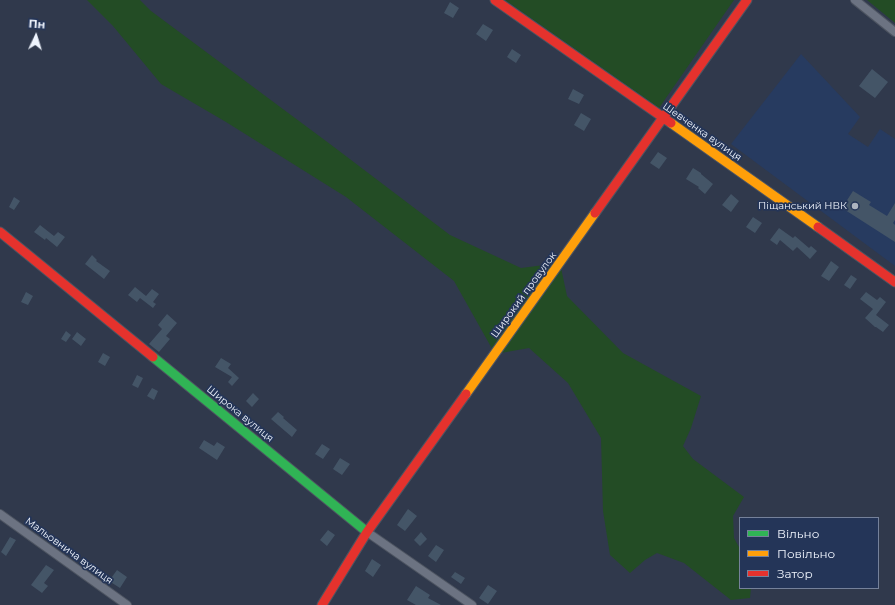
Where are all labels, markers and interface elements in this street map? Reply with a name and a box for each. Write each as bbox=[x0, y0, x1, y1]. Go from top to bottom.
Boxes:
north arrow bbox=[16, 16, 56, 56]
text: Пн bbox=[28, 16, 46, 32]
street label: Шевченка вулиця bbox=[660, 100, 744, 164]
place label: Піщанський НВК bbox=[758, 200, 847, 212]
marker: Піщанський НВК bbox=[850, 201, 860, 211]
street label: Широкий провулок bbox=[489, 250, 559, 340]
street label: Широка вулиця bbox=[204, 383, 276, 445]
street label: Мальовнича вулиця bbox=[23, 515, 115, 587]
legend bbox=[739, 517, 879, 589]
text: Вільно bbox=[777, 526, 819, 541]
text: Повільно bbox=[777, 546, 835, 561]
text: Затор bbox=[777, 566, 813, 581]

